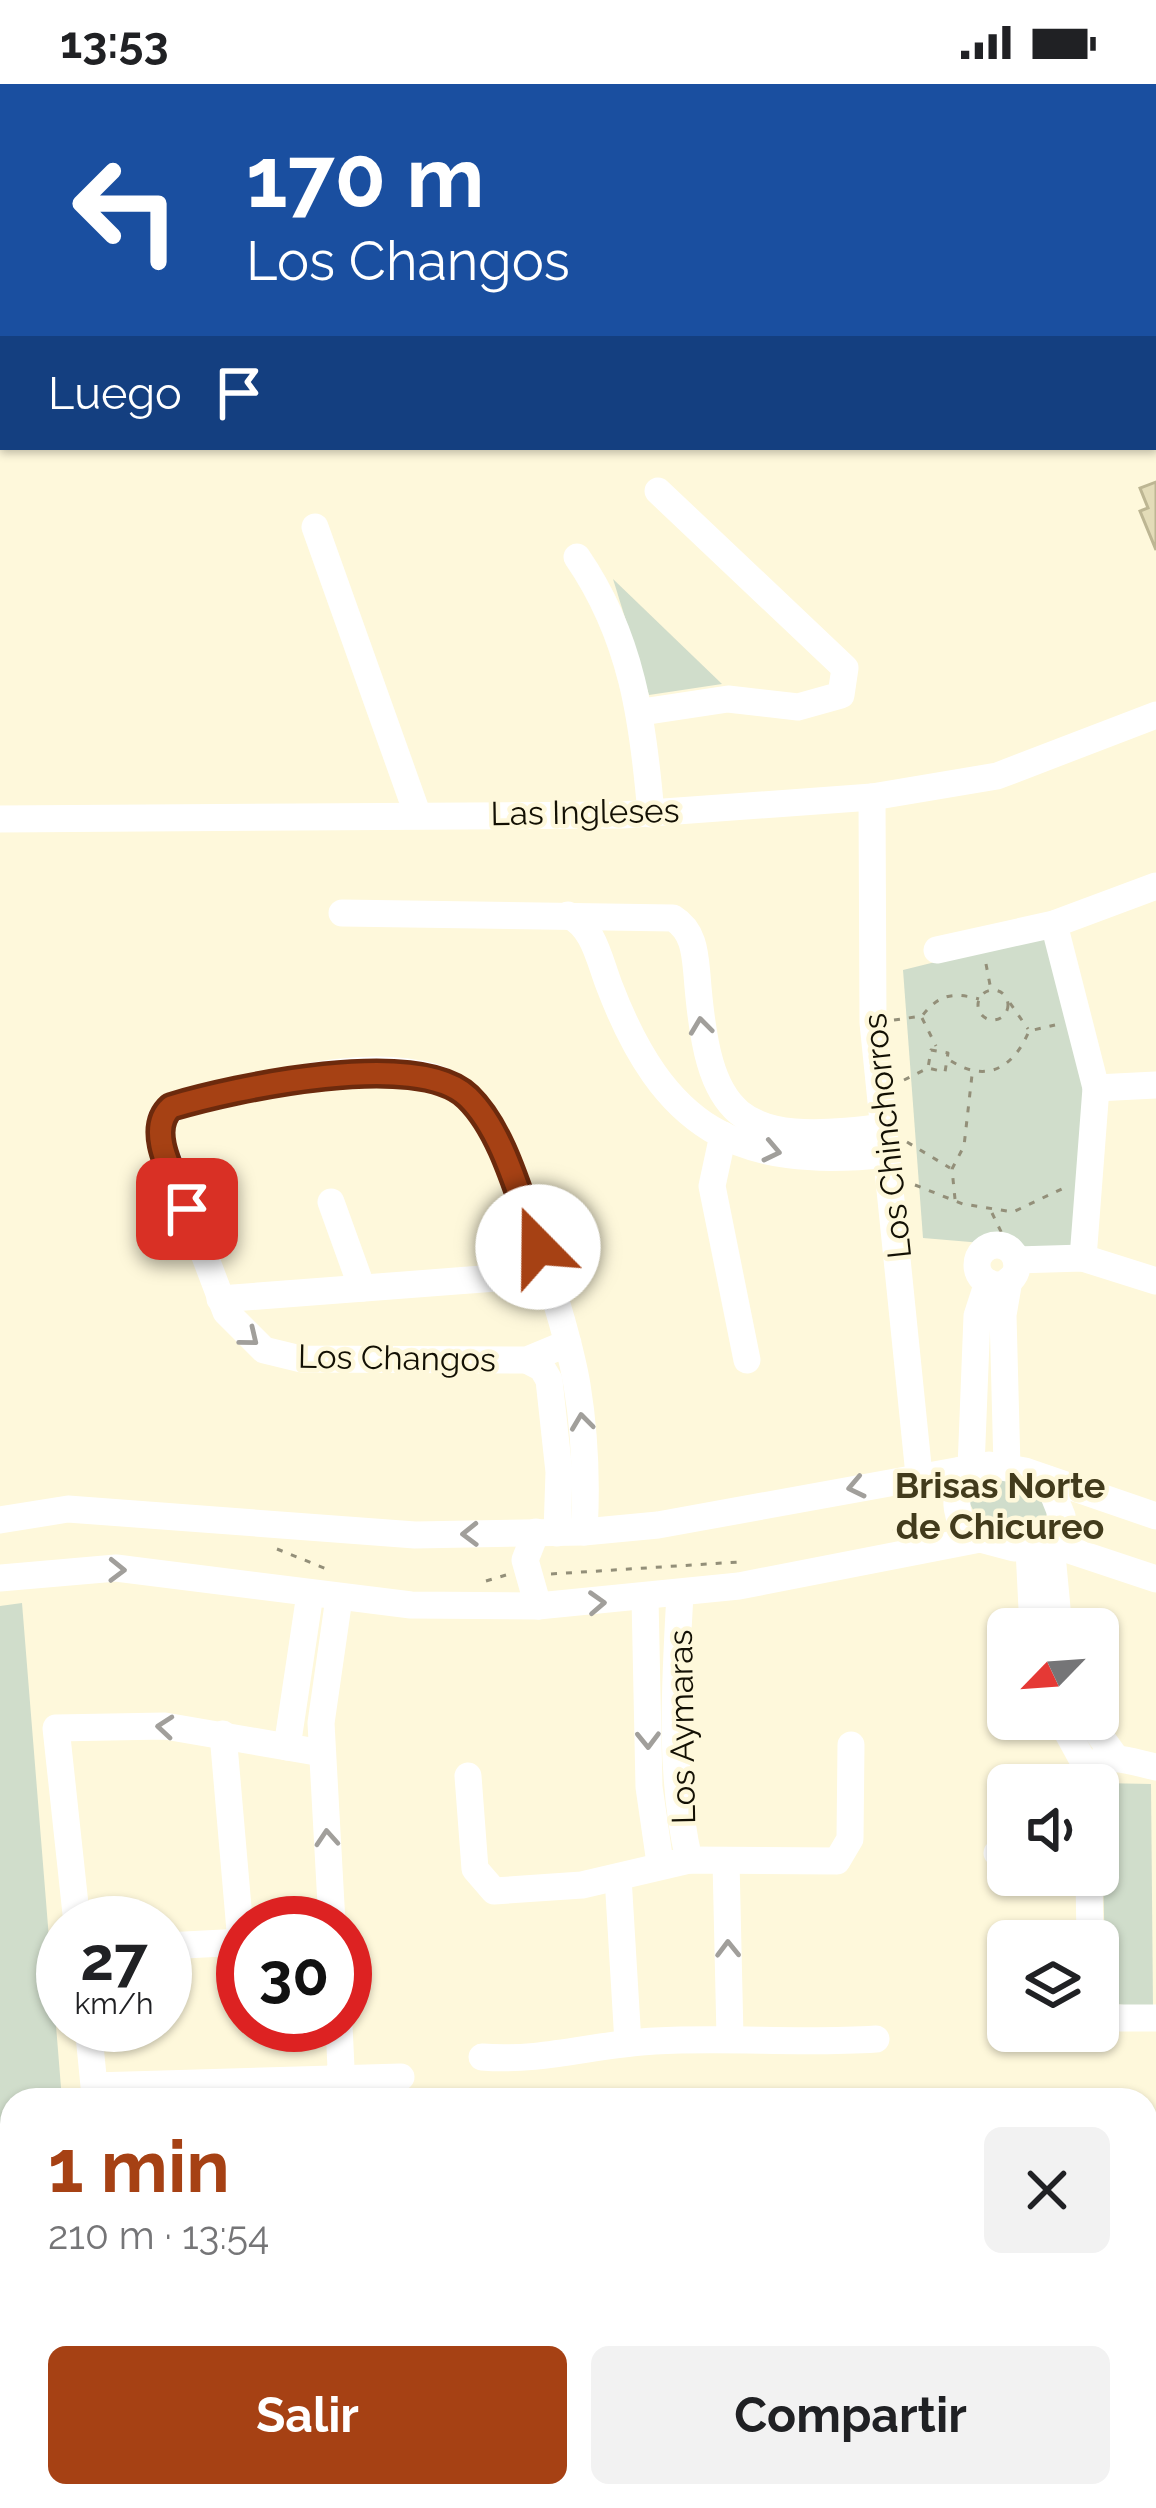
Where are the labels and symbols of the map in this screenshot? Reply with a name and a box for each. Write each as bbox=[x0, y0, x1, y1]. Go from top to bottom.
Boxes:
street label: Las Ingleses bbox=[490, 791, 680, 833]
street label: Los Chinchorros bbox=[855, 1011, 919, 1261]
one-way arrow bbox=[689, 1016, 715, 1036]
one-way arrow bbox=[761, 1137, 781, 1162]
pin bbox=[136, 1158, 238, 1260]
position arrow bbox=[475, 1184, 601, 1310]
one-way arrow bbox=[236, 1324, 258, 1345]
street label: Los Changos bbox=[298, 1337, 496, 1379]
one-way arrow bbox=[569, 1412, 595, 1432]
district label: Brisas Norte de Chicureo bbox=[895, 1464, 1105, 1547]
one-way arrow bbox=[846, 1473, 866, 1499]
one-way arrow bbox=[460, 1521, 479, 1547]
one-way arrow bbox=[108, 1557, 126, 1583]
one-way arrow bbox=[588, 1590, 607, 1616]
north arrow bbox=[987, 1608, 1119, 1740]
street label: Los Aymaras bbox=[661, 1629, 703, 1825]
one-way arrow bbox=[155, 1715, 174, 1741]
one-way arrow bbox=[634, 1731, 660, 1750]
one-way arrow bbox=[314, 1828, 340, 1847]
speed limit sign: 30 bbox=[216, 1896, 372, 2052]
one-way arrow bbox=[715, 1939, 741, 1958]

